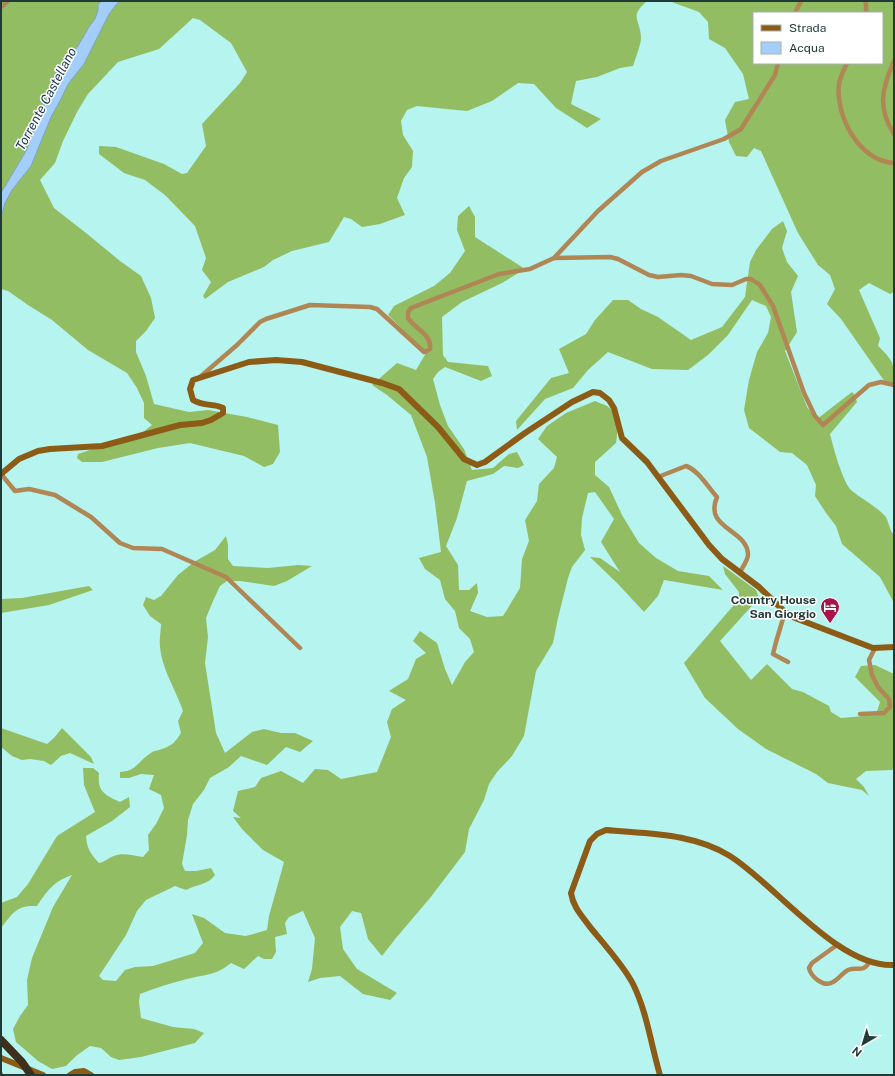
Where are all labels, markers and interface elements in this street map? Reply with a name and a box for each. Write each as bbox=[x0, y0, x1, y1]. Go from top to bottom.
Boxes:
legend bbox=[753, 12, 883, 64]
text: Strada bbox=[789, 21, 826, 35]
text: Acqua bbox=[789, 41, 825, 55]
water label: Torrente Castellano bbox=[13, 45, 79, 153]
place label: Country House San Giorgio bbox=[731, 593, 816, 621]
hotel icon: Country House San Giorgio bbox=[819, 596, 841, 624]
north arrow bbox=[843, 1024, 883, 1064]
text: N bbox=[850, 1045, 864, 1059]

